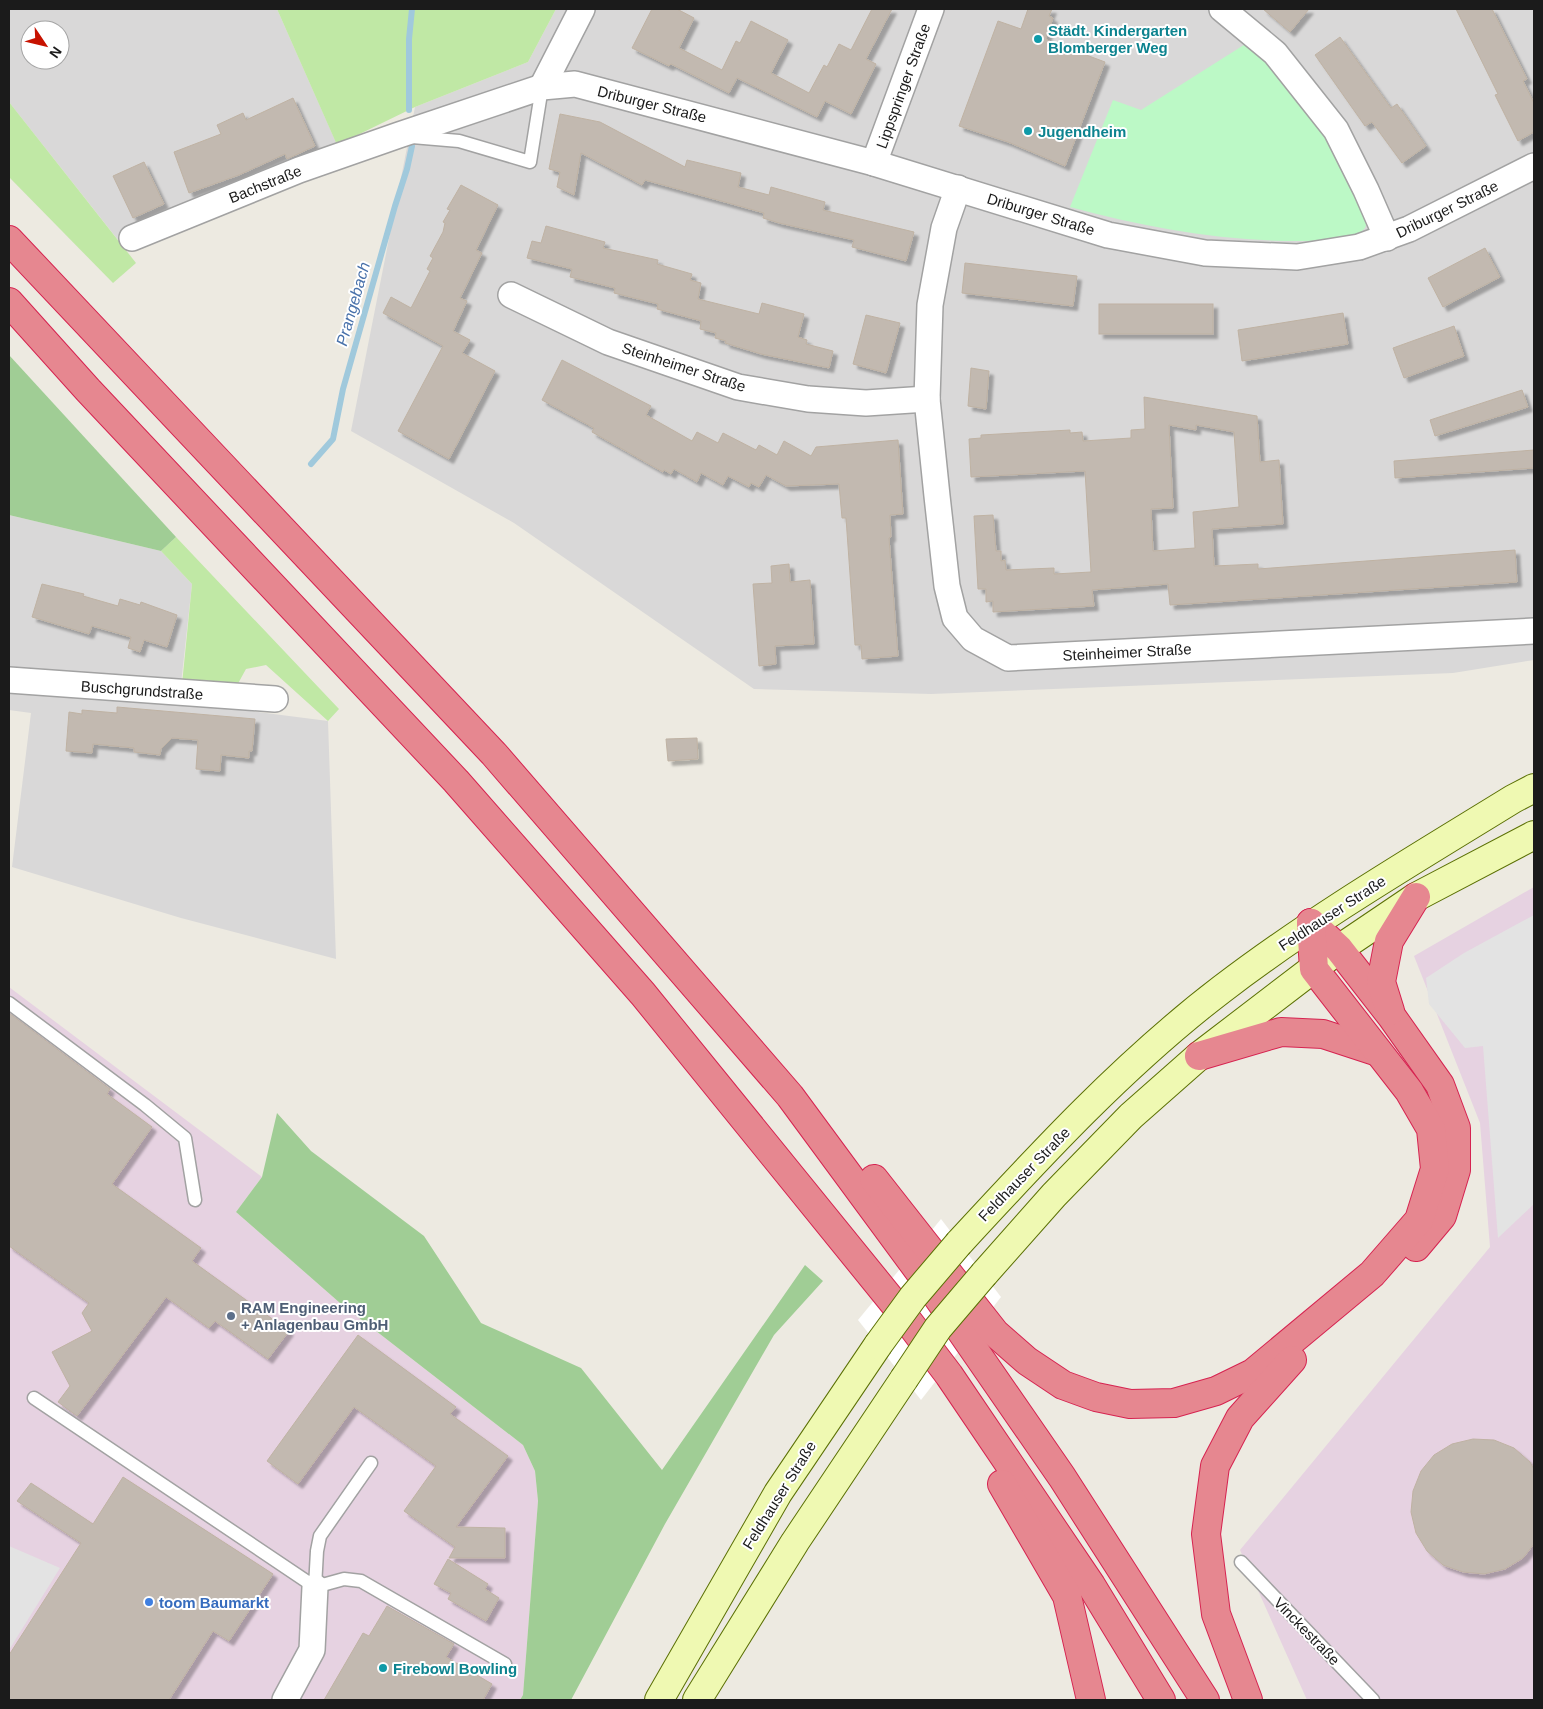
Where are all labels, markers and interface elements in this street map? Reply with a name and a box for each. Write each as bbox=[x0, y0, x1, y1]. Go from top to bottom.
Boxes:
north arrow bbox=[20, 20, 70, 70]
street label: Lippspringer Straße bbox=[872, 21, 934, 151]
place label: Städt. Kindergarten Blomberger Weg bbox=[1048, 22, 1187, 56]
marker: Städt. Kindergarten Blomberger Weg bbox=[1032, 33, 1044, 45]
text: N bbox=[46, 44, 65, 61]
street label: Driburger Straße bbox=[596, 82, 708, 126]
place label: Jugendheim bbox=[1038, 123, 1126, 140]
marker: Jugendheim bbox=[1022, 125, 1034, 137]
street label: Bachstraße bbox=[226, 162, 304, 206]
street label: Driburger Straße bbox=[1393, 177, 1501, 241]
street label: Driburger Straße bbox=[985, 190, 1097, 238]
water label: Prangebach bbox=[333, 260, 373, 348]
street label: Steinheimer Straße bbox=[620, 339, 748, 395]
street label: Steinheimer Straße bbox=[1062, 640, 1192, 664]
street label: Buschgrundstraße bbox=[80, 677, 204, 703]
street label: Feldhauser Straße bbox=[1275, 872, 1389, 954]
street label: Feldhauser Straße bbox=[975, 1123, 1073, 1225]
place label: RAM Engineering + Anlagenbau GmbH bbox=[241, 1299, 388, 1333]
marker: RAM Engineering + Anlagenbau GmbH bbox=[225, 1310, 237, 1322]
street label: Feldhauser Straße bbox=[739, 1438, 819, 1552]
place label: toom Baumarkt bbox=[159, 1594, 269, 1611]
street label: Vinckestraße bbox=[1271, 1594, 1343, 1668]
marker: toom Baumarkt bbox=[143, 1596, 155, 1608]
place label: Firebowl Bowling bbox=[393, 1660, 517, 1677]
marker: Firebowl Bowling bbox=[377, 1662, 389, 1674]

